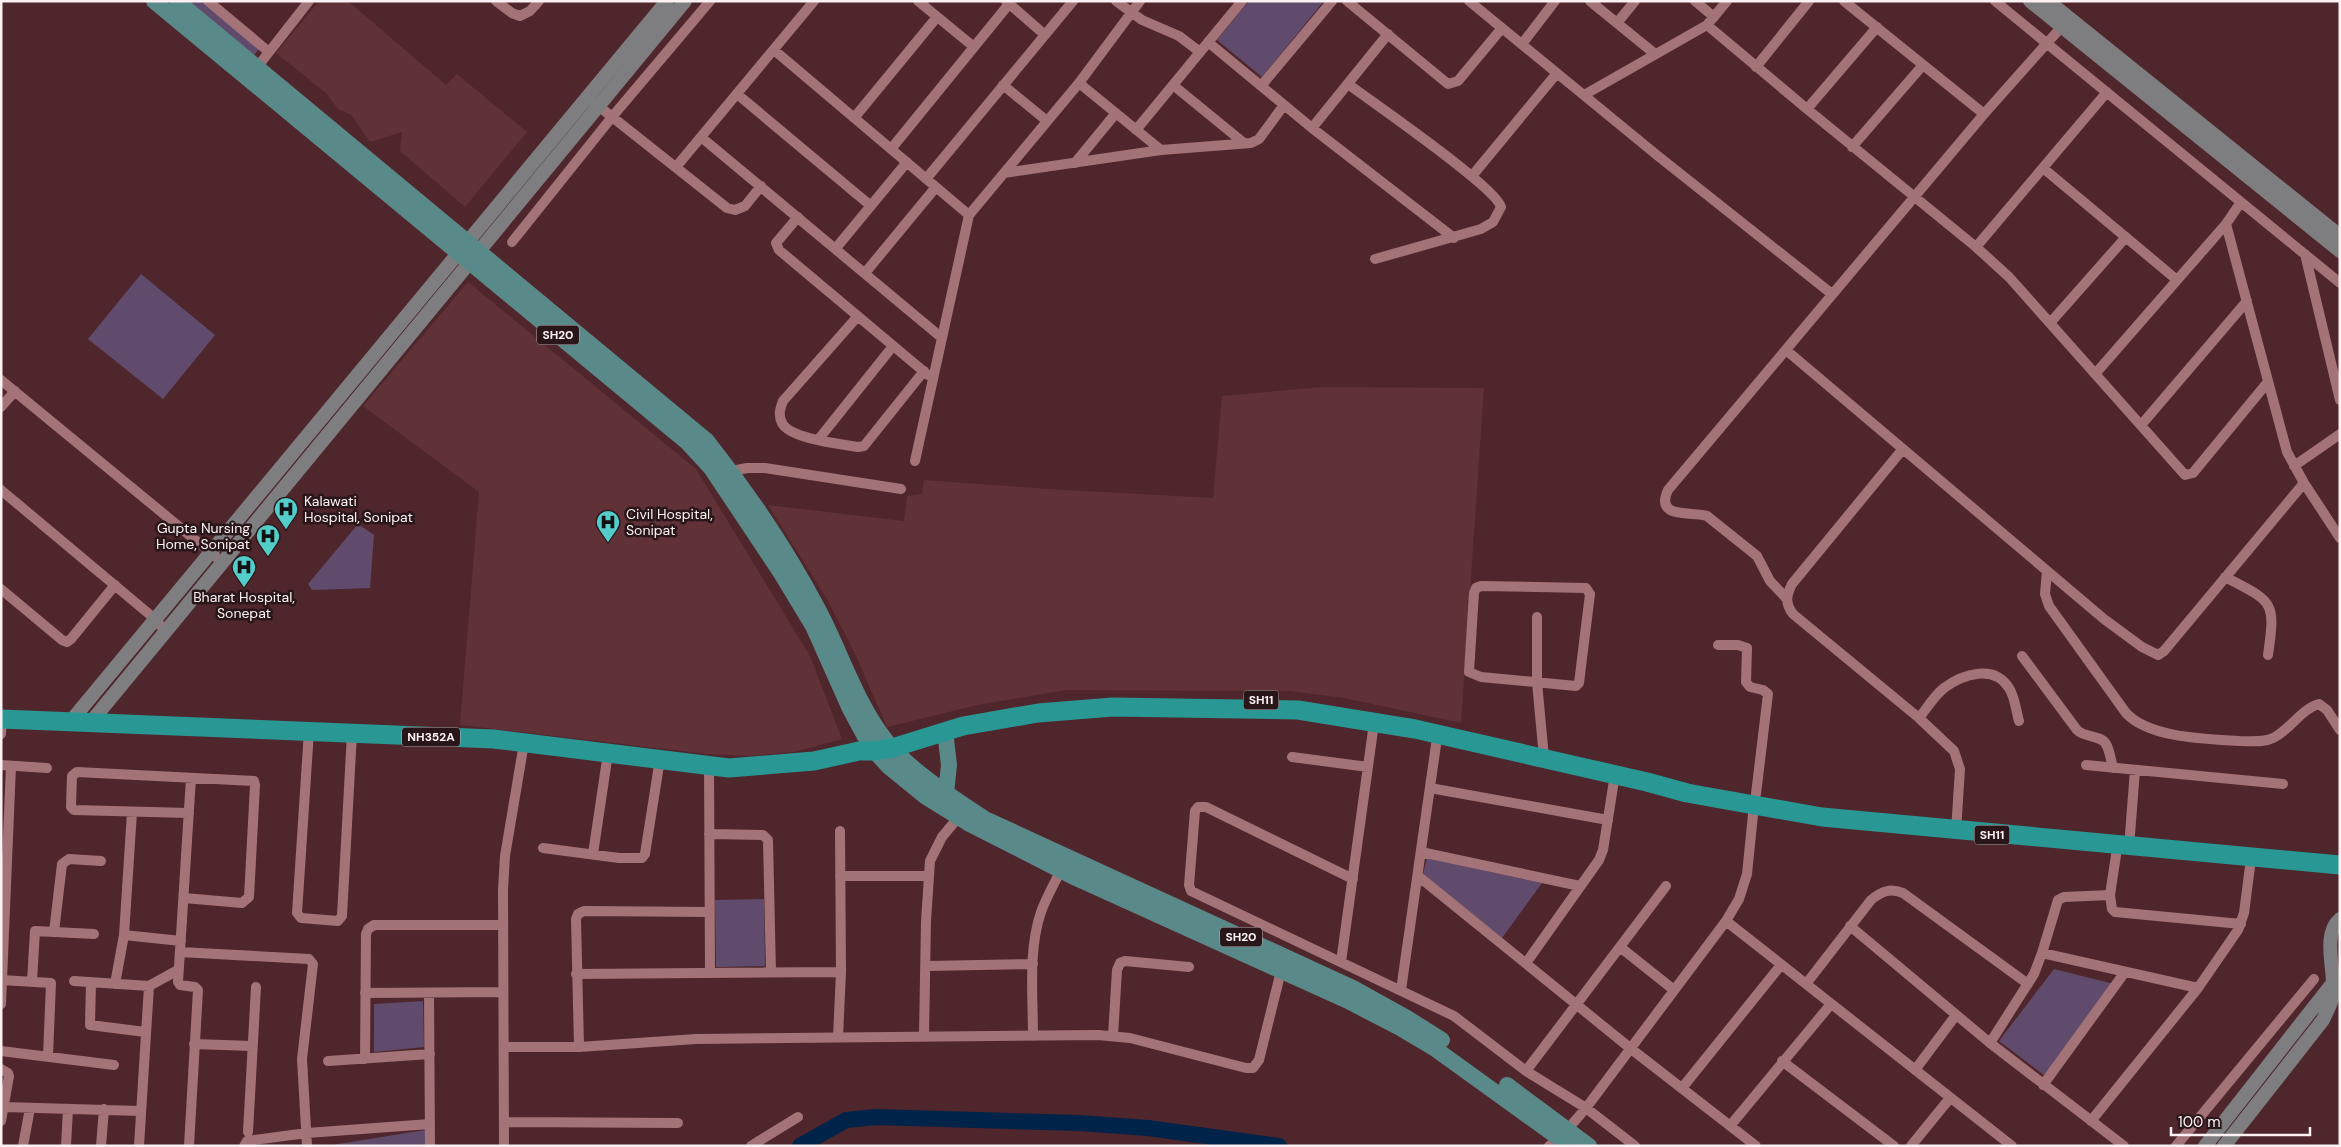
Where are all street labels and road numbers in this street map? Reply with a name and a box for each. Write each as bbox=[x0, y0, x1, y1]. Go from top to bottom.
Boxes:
road number: SH20 bbox=[537, 326, 579, 344]
road number: SH11 bbox=[1244, 690, 1278, 710]
road number: NH352A bbox=[402, 728, 460, 746]
road number: SH11 bbox=[1974, 826, 2010, 844]
road number: SH20 bbox=[1220, 928, 1262, 946]

